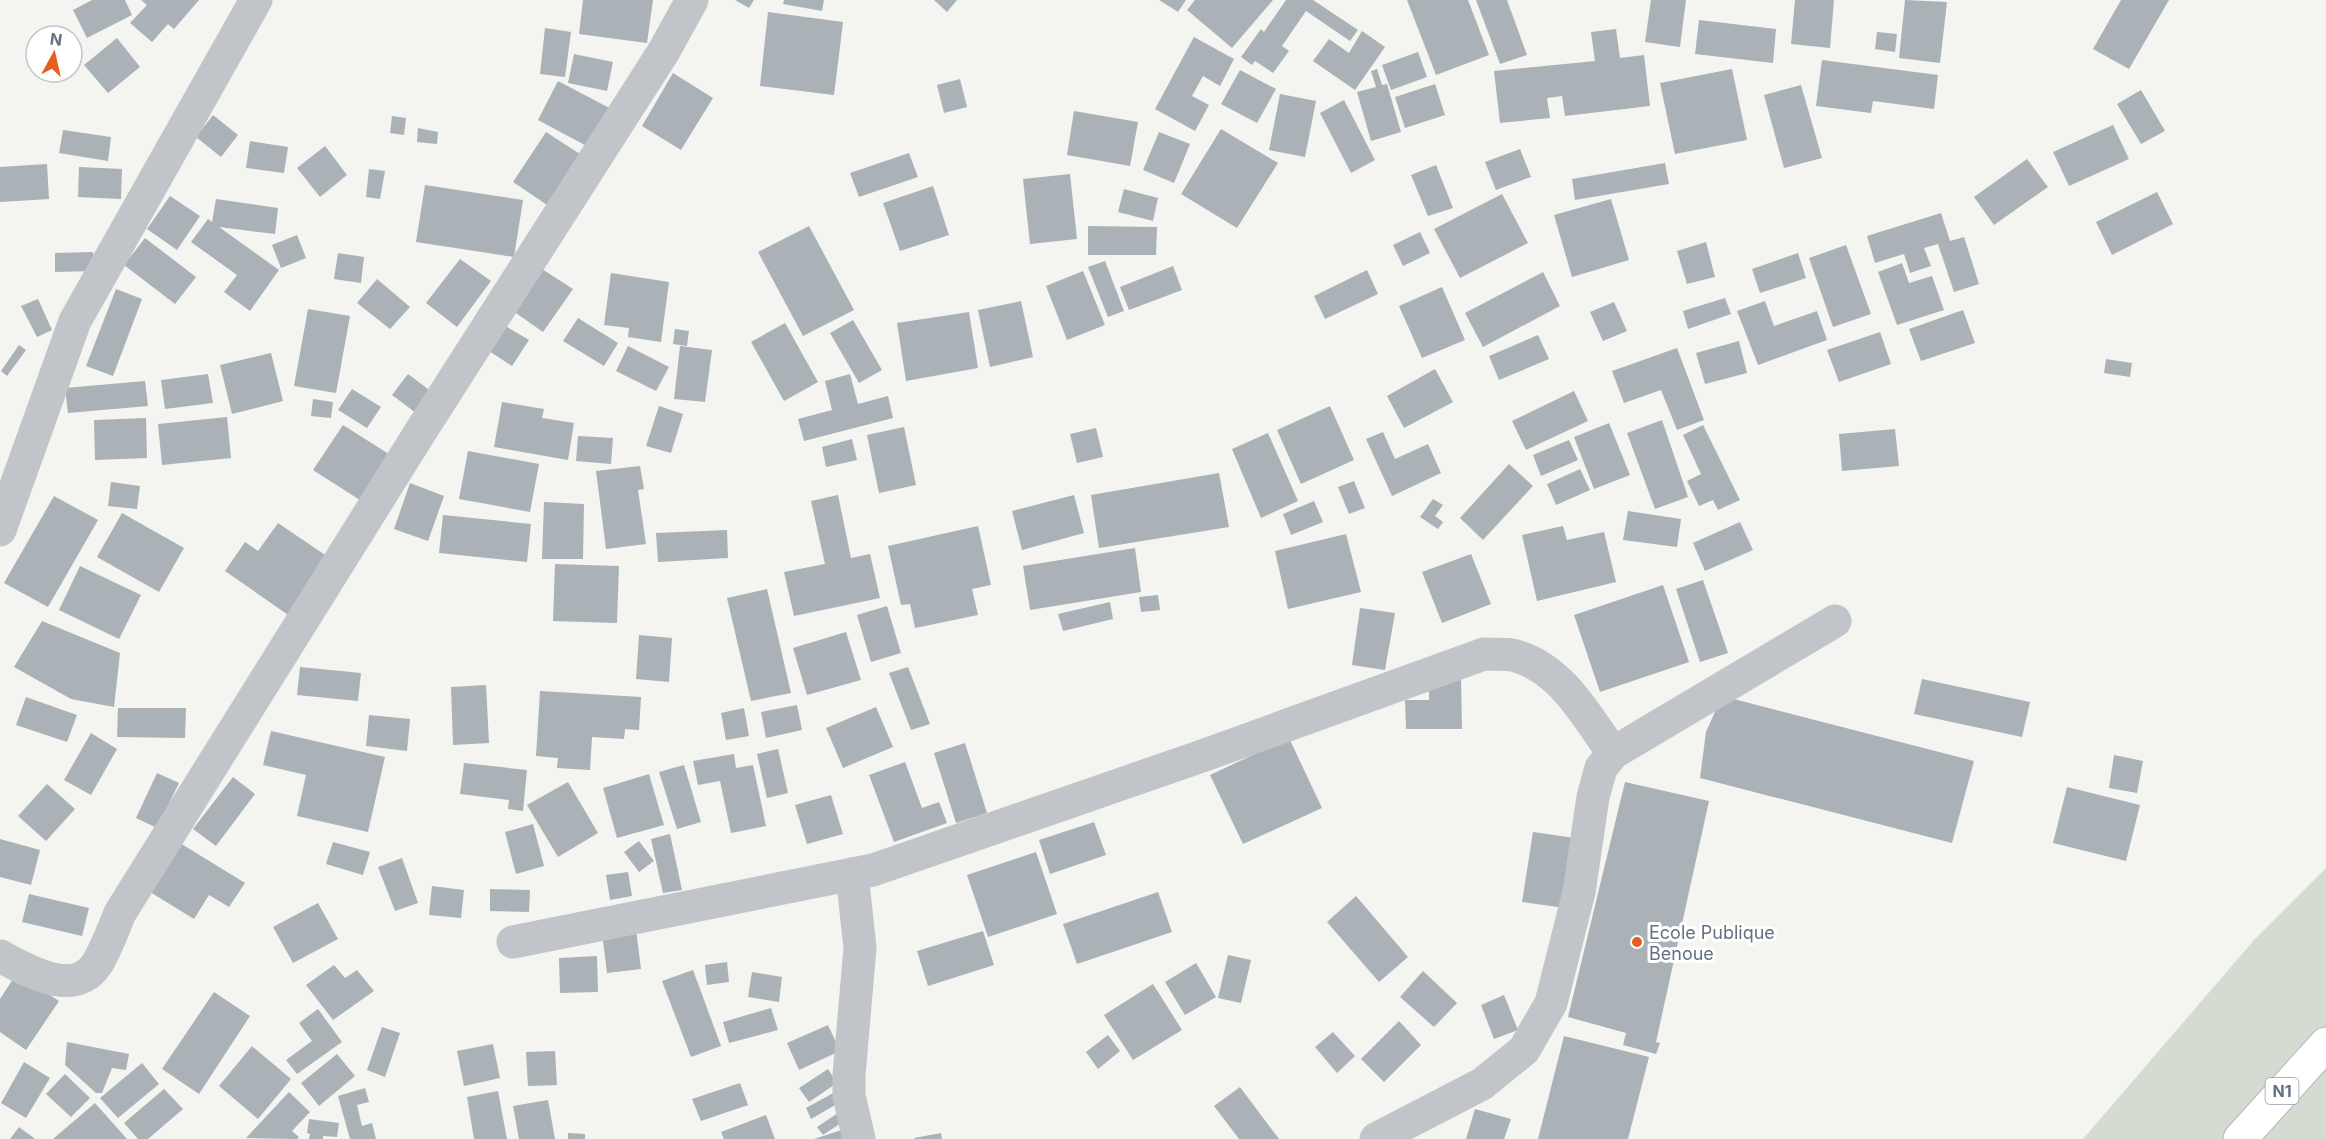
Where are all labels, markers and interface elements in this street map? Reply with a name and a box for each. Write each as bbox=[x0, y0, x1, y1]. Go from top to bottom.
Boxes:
north arrow bbox=[24, 24, 84, 84]
text: N bbox=[49, 28, 64, 50]
place label: Ecole Publique Benoue bbox=[1649, 922, 1775, 964]
marker: Ecole Publique Benoue bbox=[1630, 935, 1644, 949]
road number: N1 bbox=[2266, 1078, 2298, 1104]

